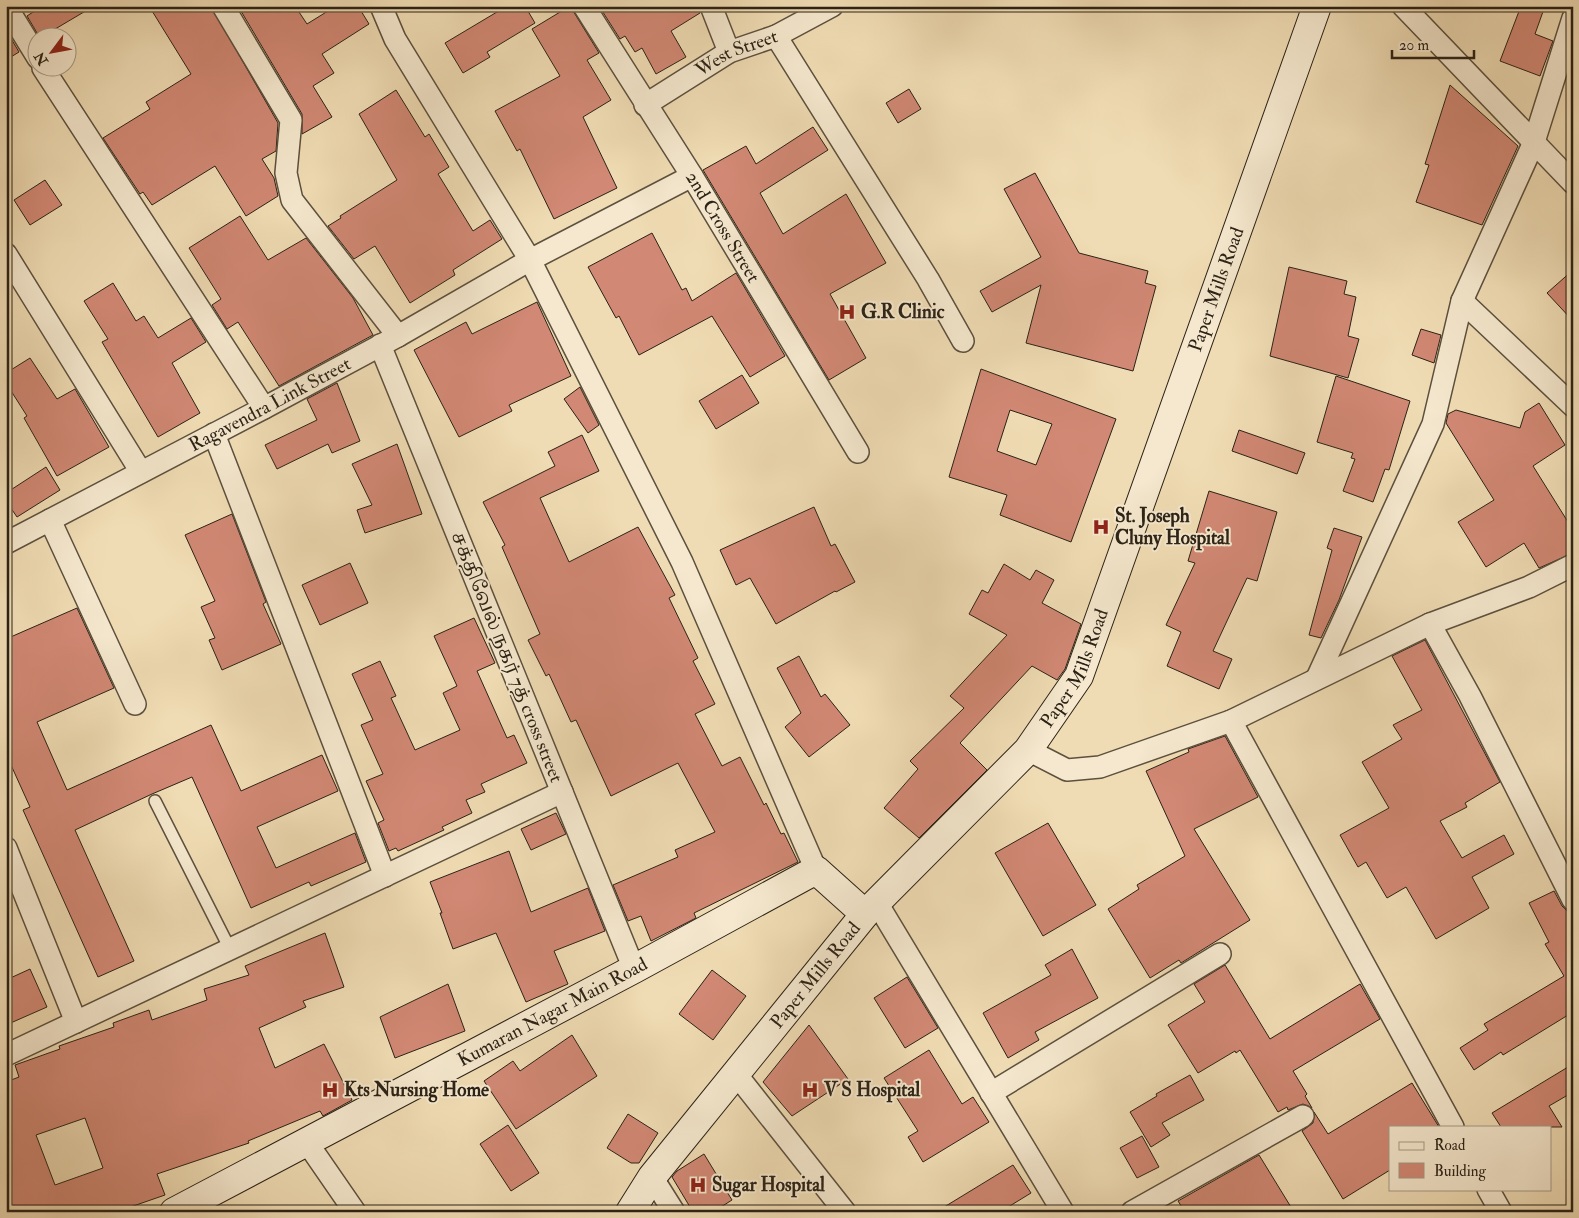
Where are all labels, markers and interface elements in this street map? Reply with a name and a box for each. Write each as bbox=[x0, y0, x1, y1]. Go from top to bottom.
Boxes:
street label: West Street bbox=[690, 24, 781, 83]
north arrow bbox=[28, 28, 78, 78]
scale bar bbox=[1392, 28, 1474, 60]
text: 20 m bbox=[1399, 36, 1429, 55]
text: N bbox=[31, 48, 52, 69]
street label: 2nd Cross Street bbox=[680, 167, 765, 287]
street label: Paper Mills Road bbox=[1183, 223, 1250, 355]
place label: G.R Clinic bbox=[861, 300, 945, 324]
hospital icon: G.R Clinic bbox=[837, 302, 857, 322]
street label: Ragavendra Link Street bbox=[185, 352, 355, 457]
place label: St. Joseph Cluny Hospital bbox=[1115, 504, 1230, 551]
hospital icon: St. Joseph Cluny Hospital bbox=[1091, 517, 1111, 537]
street label: சக்திவேல் நகர் 7த் cross street bbox=[446, 528, 568, 786]
street label: Paper Mills Road bbox=[1035, 605, 1114, 732]
street label: Paper Mills Road bbox=[765, 916, 866, 1034]
street label: Kumaran Nagar Main Road bbox=[453, 952, 652, 1072]
place label: Kts Nursing Home bbox=[344, 1078, 489, 1103]
place label: V S Hospital bbox=[823, 1078, 920, 1103]
hospital icon: Kts Nursing Home bbox=[320, 1080, 340, 1100]
hospital icon: V S Hospital bbox=[800, 1080, 820, 1100]
legend bbox=[1389, 1126, 1552, 1190]
text: Road bbox=[1434, 1136, 1466, 1155]
text: Building bbox=[1434, 1162, 1486, 1181]
place label: Sugar Hospital bbox=[712, 1173, 825, 1198]
hospital icon: Sugar Hospital bbox=[688, 1175, 708, 1195]

